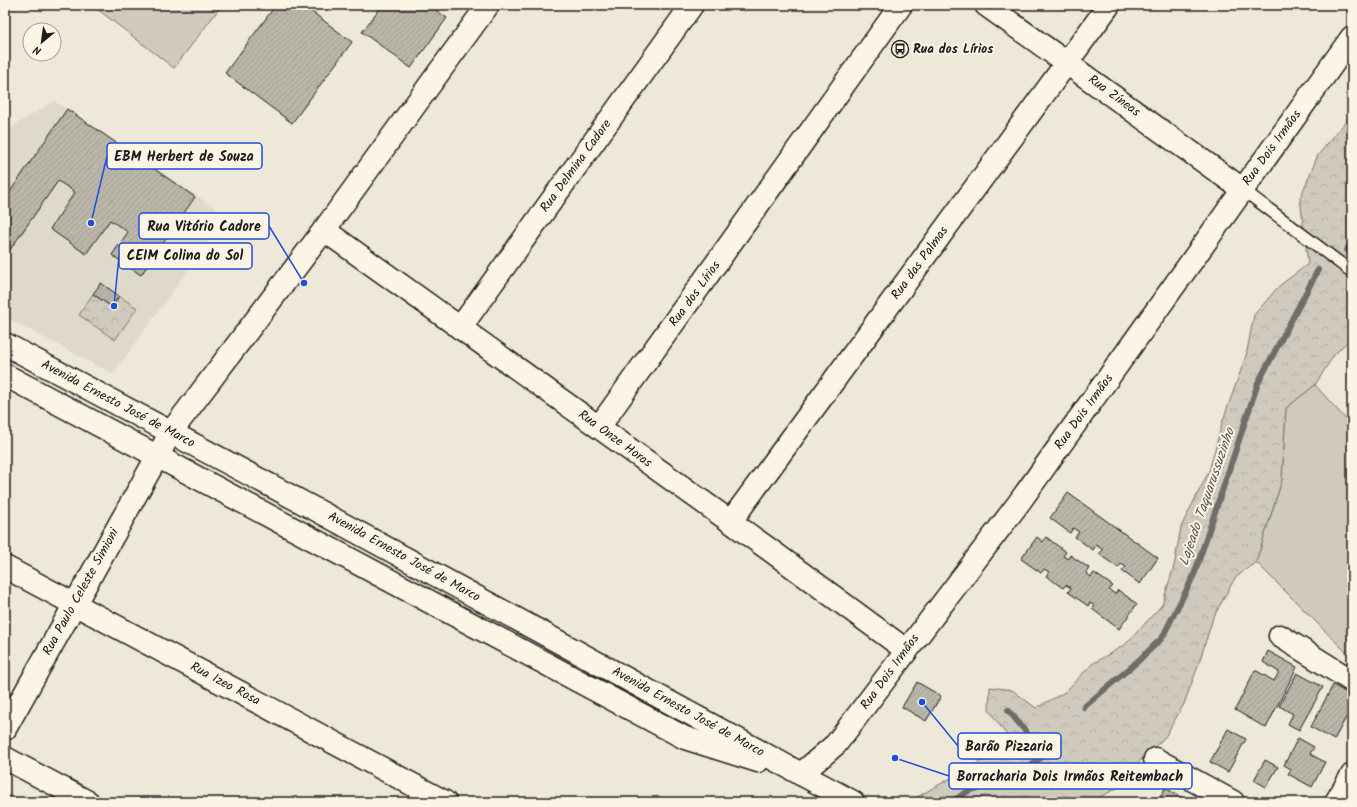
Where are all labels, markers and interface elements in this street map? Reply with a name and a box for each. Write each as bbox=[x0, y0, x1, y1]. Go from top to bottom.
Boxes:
north arrow bbox=[22, 22, 62, 62]
bus stop icon: Rua dos Lírios bbox=[890, 39, 910, 59]
place label: Rua dos Lírios bbox=[913, 39, 993, 60]
text: N bbox=[30, 40, 45, 59]
street label: Rua Zíneas bbox=[1083, 70, 1145, 123]
street label: Rua Dois Irmãos bbox=[1237, 105, 1307, 190]
street label: Rua Delmina Cadore bbox=[535, 115, 617, 217]
callout: EBM Herbert de Souza bbox=[107, 143, 262, 169]
text: EBM Herbert de Souza bbox=[114, 146, 254, 168]
callout: Rua Vitório Cadore bbox=[139, 213, 269, 239]
text: Rua Vitório Cadore bbox=[147, 216, 261, 238]
street label: Rua das Palmas bbox=[886, 221, 954, 304]
callout: CEIM Colina do Sol bbox=[119, 243, 252, 269]
text: CEIM Colina do Sol bbox=[127, 245, 244, 267]
street label: Rua dos Lírios bbox=[664, 256, 726, 331]
street label: Avenida Ernesto José de Marco bbox=[37, 354, 199, 454]
street label: Rua Dois Irmãos bbox=[1049, 369, 1119, 454]
street label: Rua Onze Horas bbox=[573, 405, 657, 473]
water label: Lajeado Taquarussuzinho bbox=[1173, 424, 1241, 569]
street label: Avenida Ernesto José de Marco bbox=[324, 506, 484, 608]
street label: Rua Paulo Celeste Simioni bbox=[37, 524, 125, 659]
street label: Rua Dois Irmãos bbox=[855, 629, 925, 714]
street label: Rua Izeo Rosa bbox=[186, 657, 264, 711]
street label: Avenida Ernesto José de Marco bbox=[608, 661, 768, 763]
callout: Barão Pizzaria bbox=[958, 733, 1061, 759]
text: Barão Pizzaria bbox=[965, 736, 1053, 758]
callout: Borracharia Dois Irmãos Reitembach bbox=[949, 763, 1192, 789]
text: Borracharia Dois Irmãos Reitembach bbox=[957, 766, 1183, 788]

